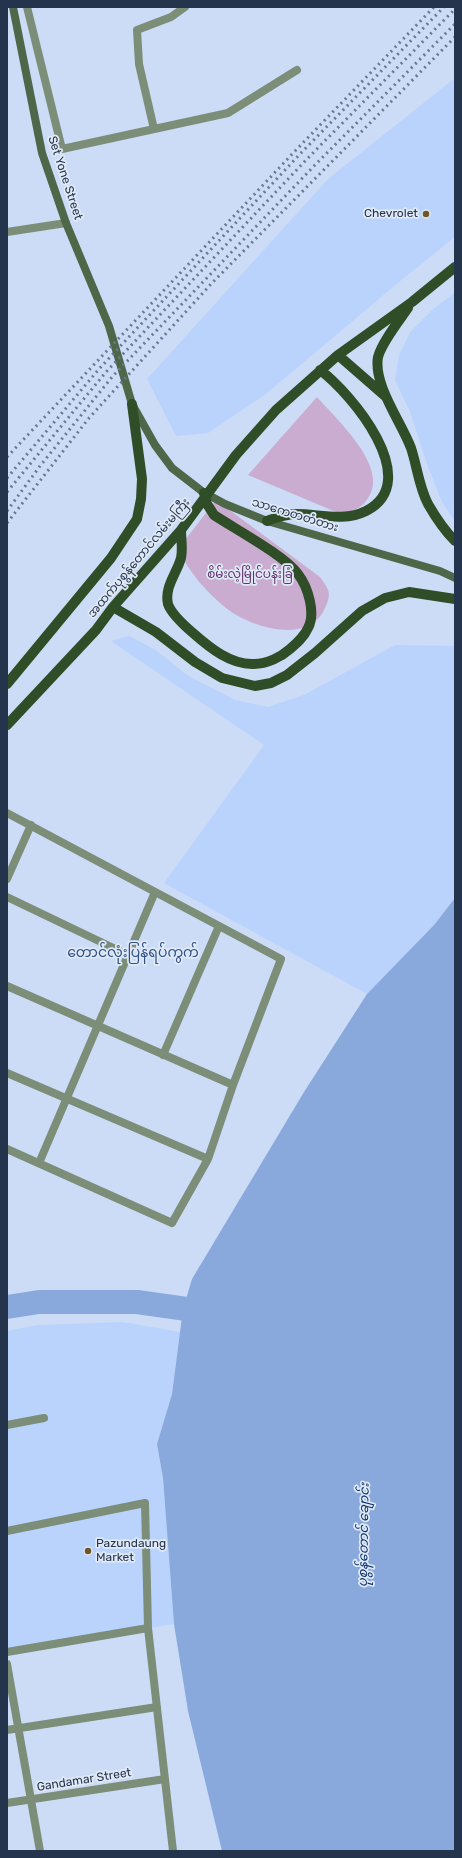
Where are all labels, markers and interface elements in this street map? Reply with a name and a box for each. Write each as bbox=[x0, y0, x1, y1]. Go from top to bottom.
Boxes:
street label: Set Yone Street bbox=[45, 134, 85, 222]
place label: Chevrolet bbox=[364, 207, 418, 221]
marker: Chevrolet bbox=[421, 209, 431, 219]
street label: အထက်ပုစွန်တောင်လမ်းမကြီး bbox=[85, 495, 193, 621]
street label: သာကေတတံတား bbox=[250, 495, 340, 535]
park label: စိမ်းလဲ့မြိုင်ပန်းခြံ bbox=[207, 568, 293, 582]
district label: တောင်လုံးပြန်ရပ်ကွက် bbox=[67, 945, 199, 961]
water label: ပုစွန်တောင် ချောင်း bbox=[355, 1483, 373, 1587]
place label: Pazundaung Market bbox=[96, 1537, 166, 1565]
marker: Pazundaung Market bbox=[83, 1546, 93, 1556]
street label: Gandamar Street bbox=[36, 1765, 132, 1795]

